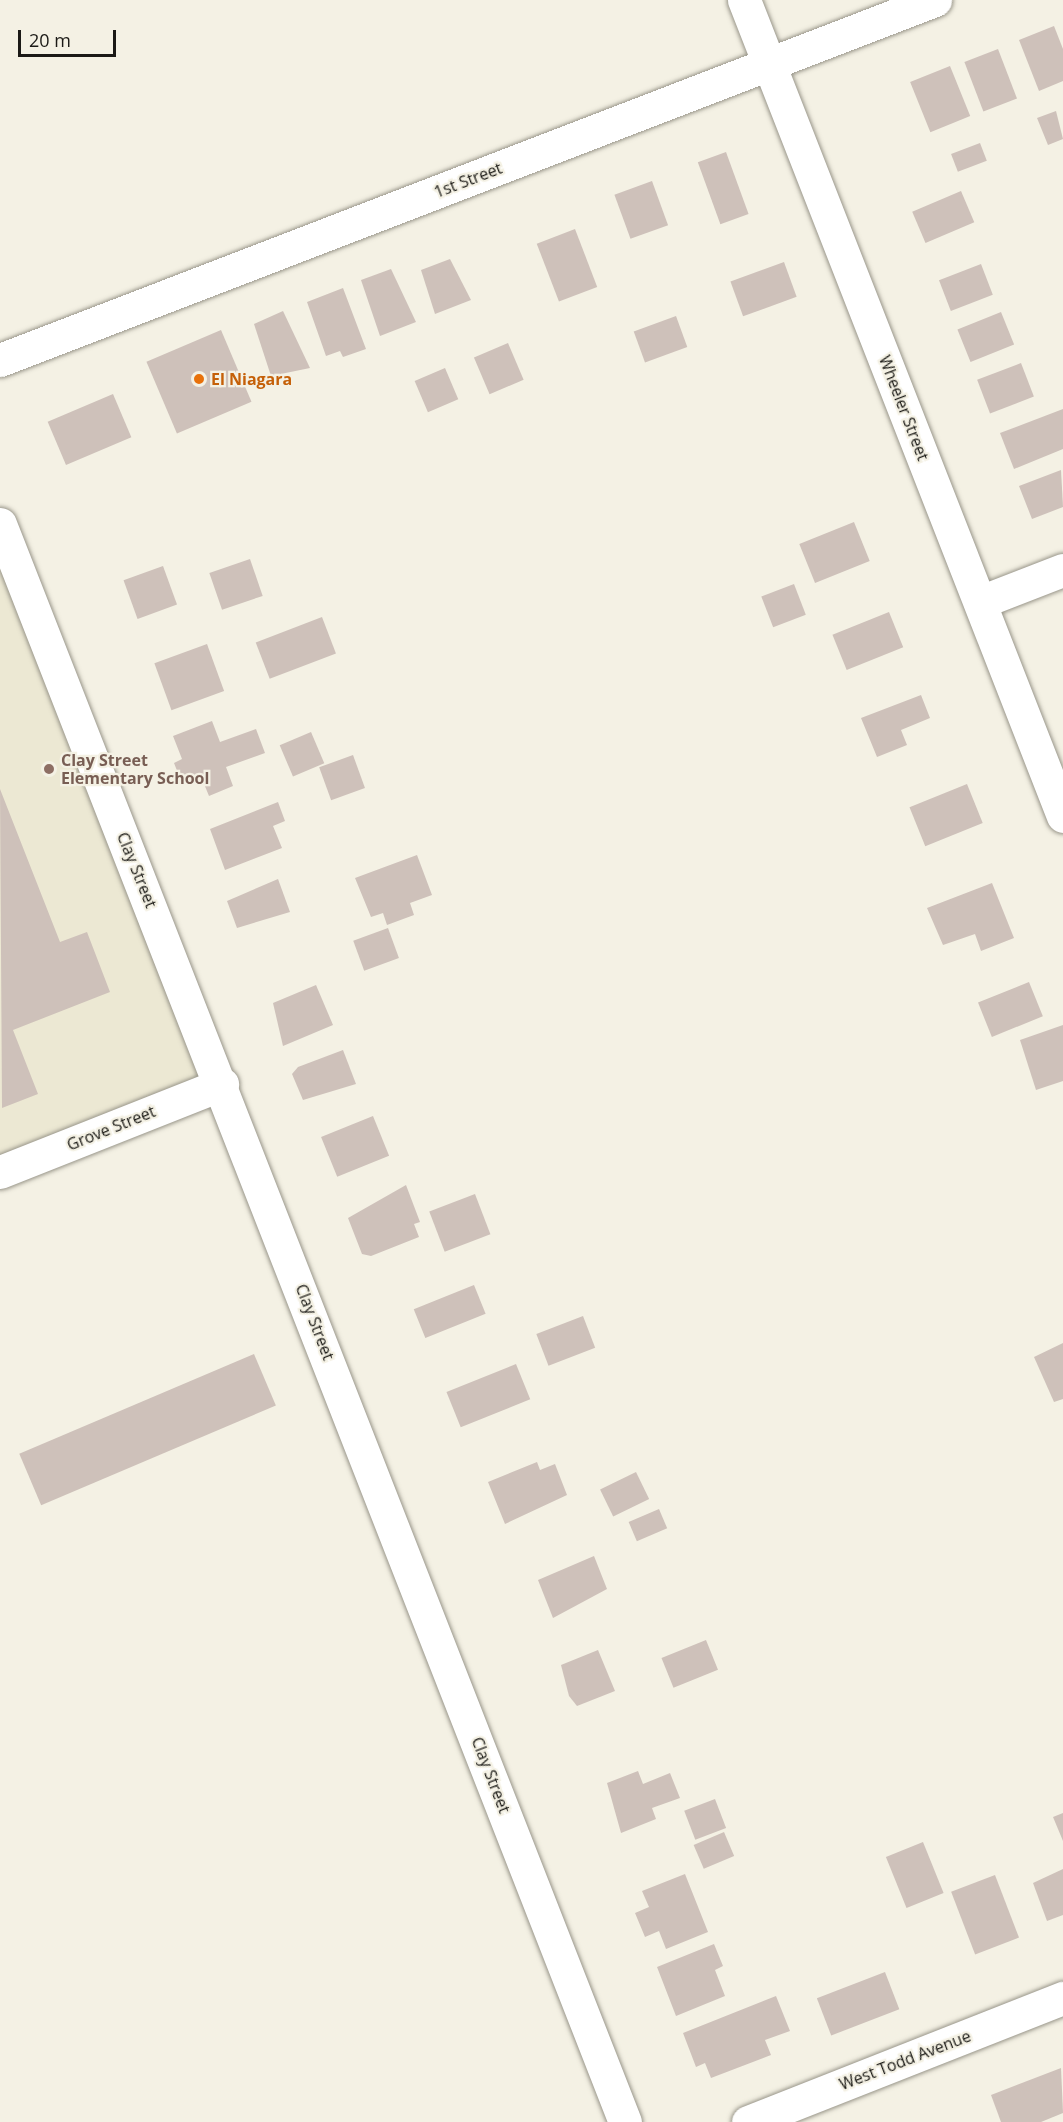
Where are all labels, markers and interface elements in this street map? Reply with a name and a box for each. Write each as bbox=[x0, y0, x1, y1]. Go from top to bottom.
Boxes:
scale bar bbox=[21, 18, 118, 56]
text: 20 m bbox=[29, 28, 71, 52]
street label: 1st Street bbox=[431, 158, 505, 202]
street label: Wheeler Street bbox=[875, 353, 933, 463]
place label: El Niagara bbox=[211, 369, 292, 389]
marker: El Niagara bbox=[192, 372, 206, 386]
place label: Clay Street Elementary School bbox=[61, 750, 209, 788]
marker: Clay Street Elementary School bbox=[42, 762, 56, 776]
street label: Clay Street bbox=[113, 829, 161, 911]
street label: Grove Street bbox=[64, 1102, 158, 1154]
street label: Clay Street bbox=[292, 1281, 338, 1363]
street label: Clay Street bbox=[468, 1734, 514, 1816]
street label: West Todd Avenue bbox=[837, 2026, 973, 2094]

